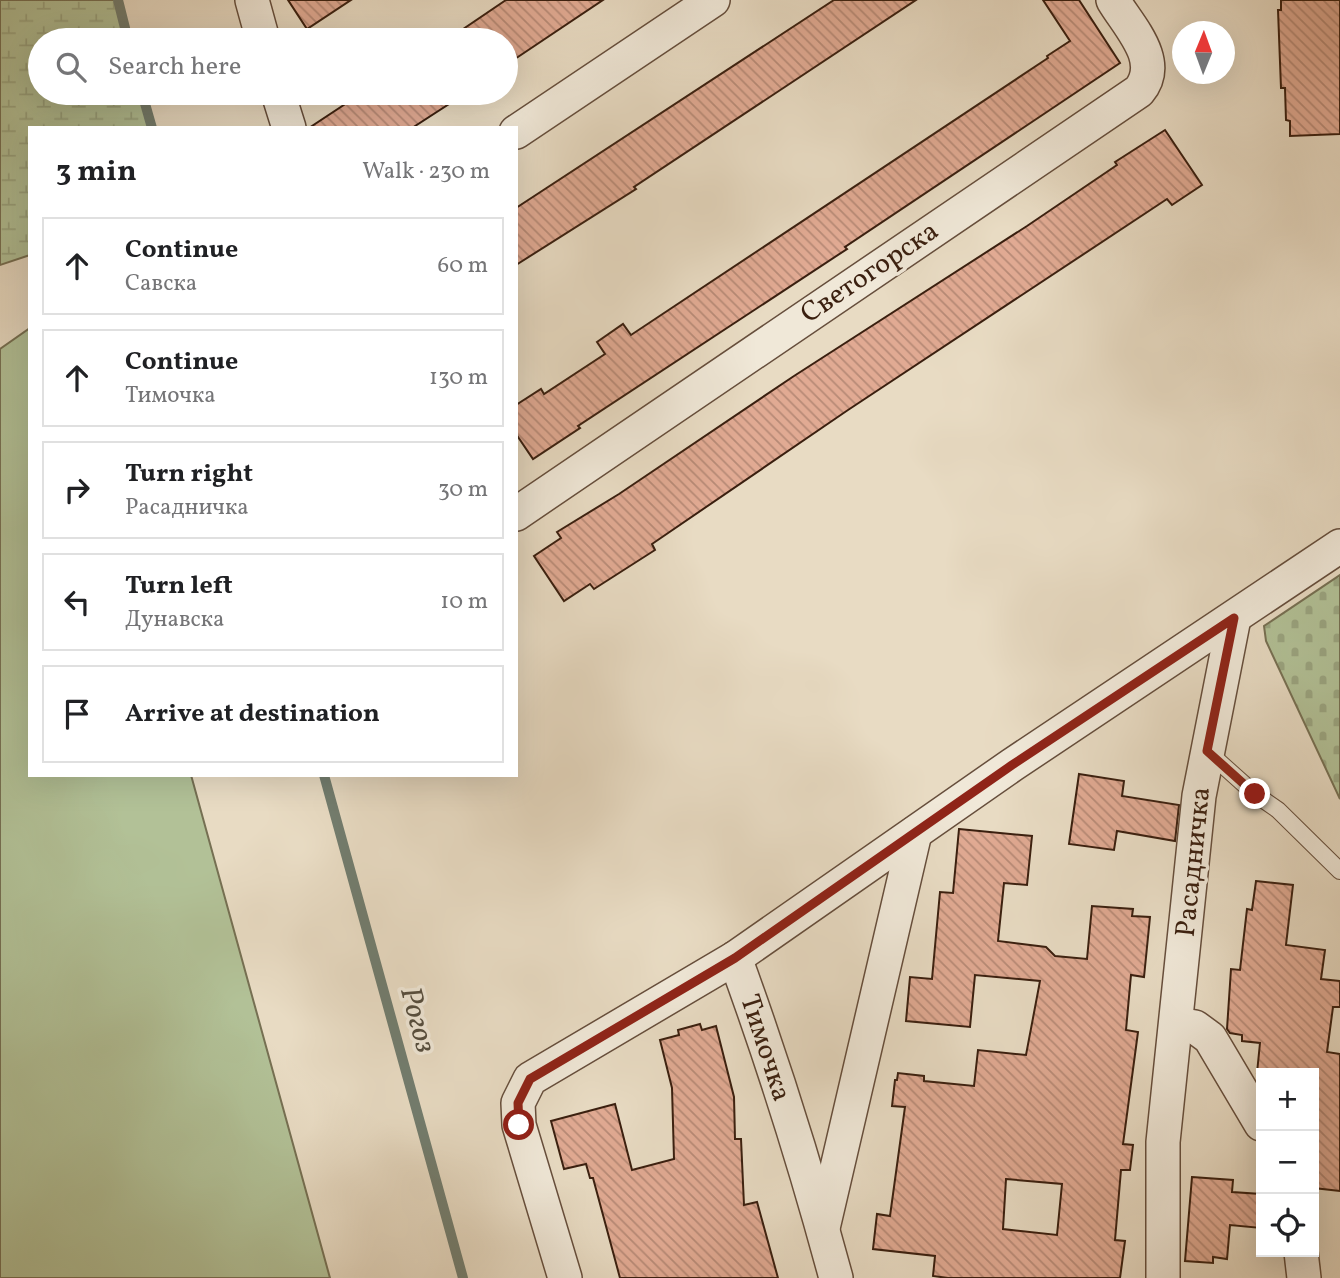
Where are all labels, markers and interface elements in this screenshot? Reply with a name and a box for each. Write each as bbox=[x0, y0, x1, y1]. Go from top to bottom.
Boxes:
north arrow bbox=[1172, 21, 1235, 84]
search box bbox=[28, 28, 518, 105]
icon: search bbox=[52, 48, 90, 86]
text: Search here bbox=[108, 49, 241, 85]
text: 3 min bbox=[56, 151, 137, 193]
text: Walk · 230 m bbox=[362, 156, 490, 188]
street label: Светогорска bbox=[793, 212, 947, 334]
text: Continue bbox=[125, 232, 238, 268]
icon: ahead bbox=[58, 247, 96, 285]
text: 60 m bbox=[438, 250, 488, 282]
text: Савска bbox=[125, 268, 197, 300]
text: Continue bbox=[125, 344, 238, 380]
icon: ahead bbox=[58, 359, 96, 397]
text: 130 m bbox=[429, 362, 488, 394]
text: Тимочка bbox=[125, 380, 216, 412]
text: Turn right bbox=[125, 456, 253, 492]
icon: right bbox=[58, 471, 96, 509]
text: 30 m bbox=[438, 474, 488, 506]
text: Расадничка bbox=[125, 492, 249, 524]
text: Turn left bbox=[125, 568, 233, 604]
icon: left bbox=[58, 583, 96, 621]
text: 10 m bbox=[440, 586, 488, 618]
text: Дунавска bbox=[125, 604, 225, 636]
icon: arrive bbox=[58, 695, 96, 733]
text: Arrive at destination bbox=[125, 696, 380, 732]
route end bbox=[1239, 778, 1270, 809]
street label: Расадничка bbox=[1167, 785, 1221, 939]
water label: Рогоз bbox=[388, 982, 446, 1058]
street label: Тимочка bbox=[729, 990, 801, 1106]
map controls bbox=[1256, 1068, 1319, 1257]
button: + bbox=[1256, 1068, 1319, 1131]
route start bbox=[503, 1109, 534, 1140]
button: − bbox=[1256, 1131, 1319, 1194]
button: locate bbox=[1256, 1194, 1319, 1257]

